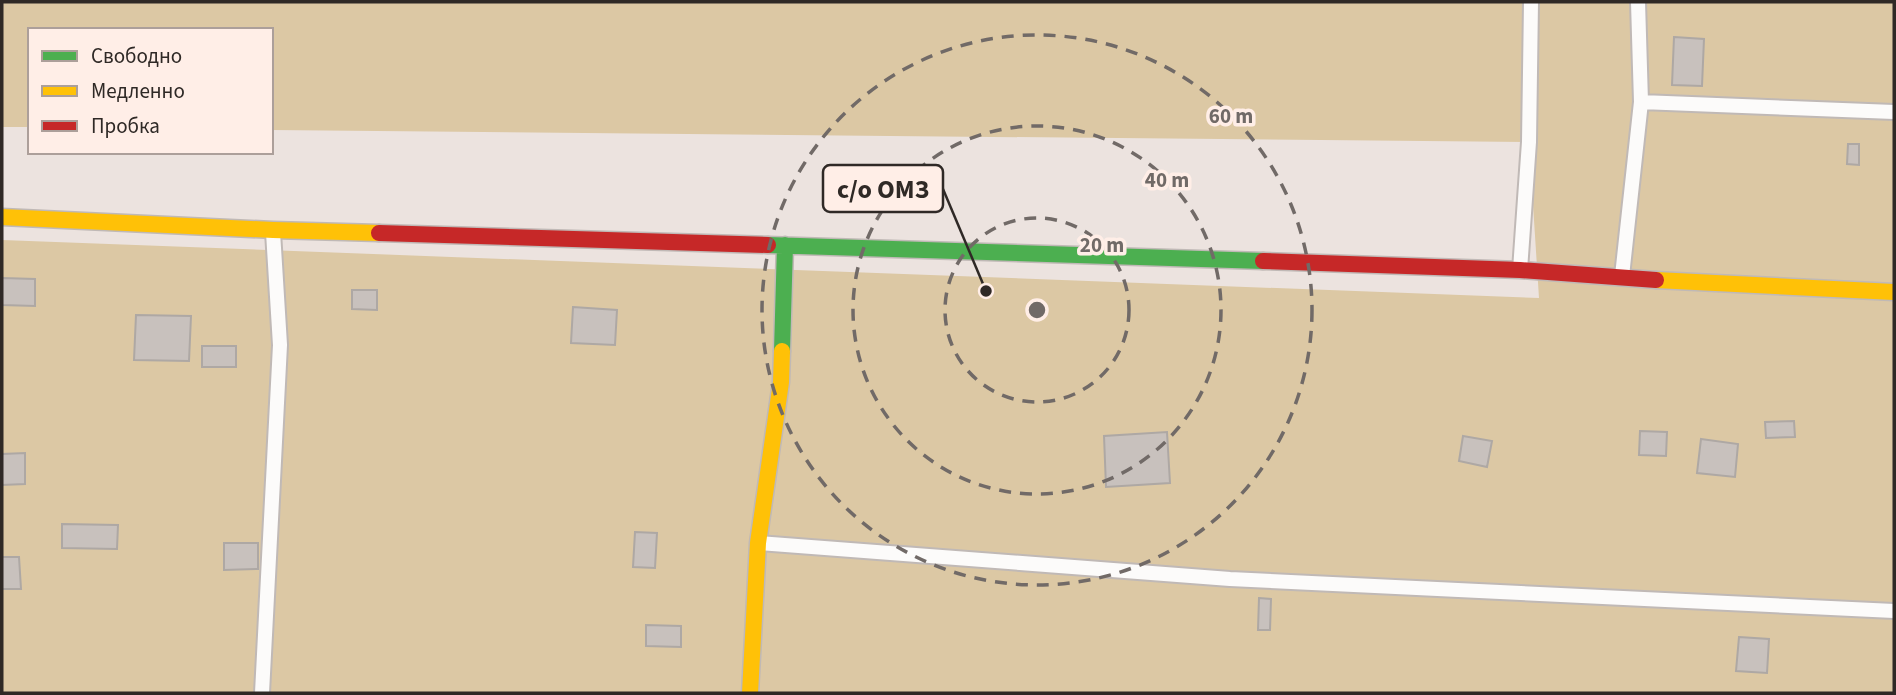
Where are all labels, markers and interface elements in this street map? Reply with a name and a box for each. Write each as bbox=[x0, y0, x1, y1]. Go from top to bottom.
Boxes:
legend bbox=[28, 28, 273, 154]
text: Свободно bbox=[91, 41, 182, 71]
text: Медленно bbox=[91, 76, 185, 106]
text: 60 m bbox=[1209, 101, 1253, 131]
text: Пробка bbox=[91, 111, 160, 141]
callout: с/о ОМЗ bbox=[823, 165, 943, 212]
text: 40 m bbox=[1145, 165, 1189, 195]
text: с/о ОМЗ bbox=[837, 171, 929, 208]
text: 20 m bbox=[1080, 230, 1124, 260]
centre of rings bbox=[1025, 298, 1049, 322]

